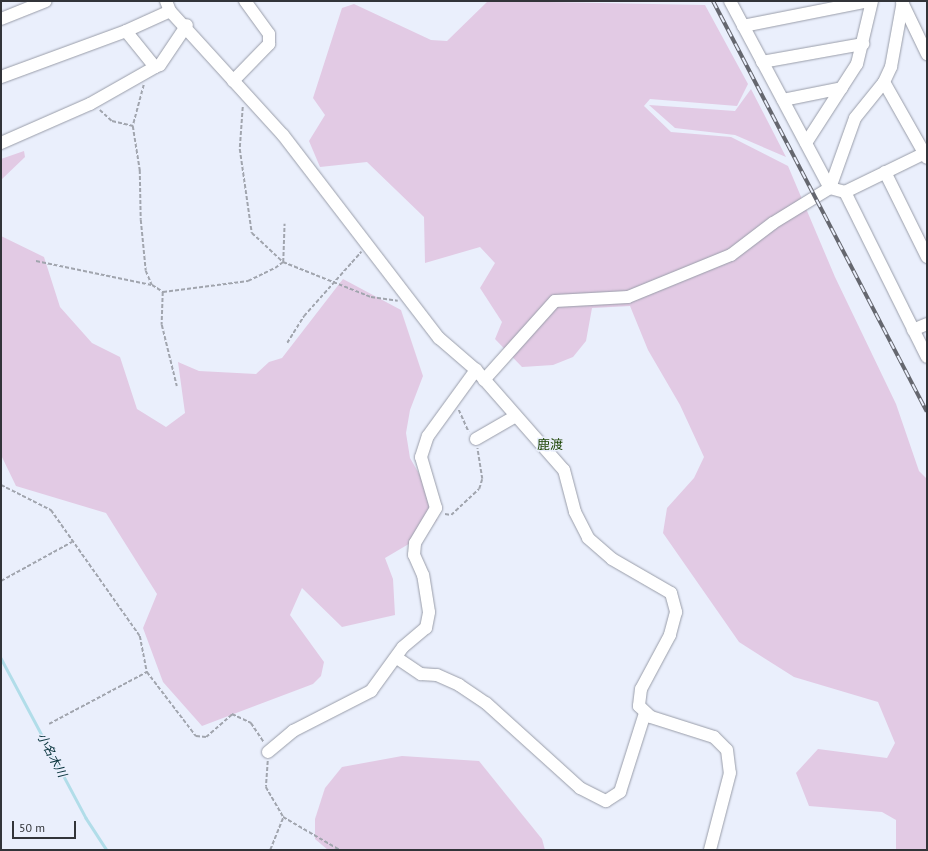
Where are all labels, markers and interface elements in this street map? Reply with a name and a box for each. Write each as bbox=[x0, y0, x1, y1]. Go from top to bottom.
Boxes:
district label: 鹿渡 bbox=[537, 437, 563, 453]
water label: 小名木川 bbox=[34, 730, 70, 780]
scale bar bbox=[14, 813, 78, 839]
text: 50 m bbox=[19, 820, 45, 835]

